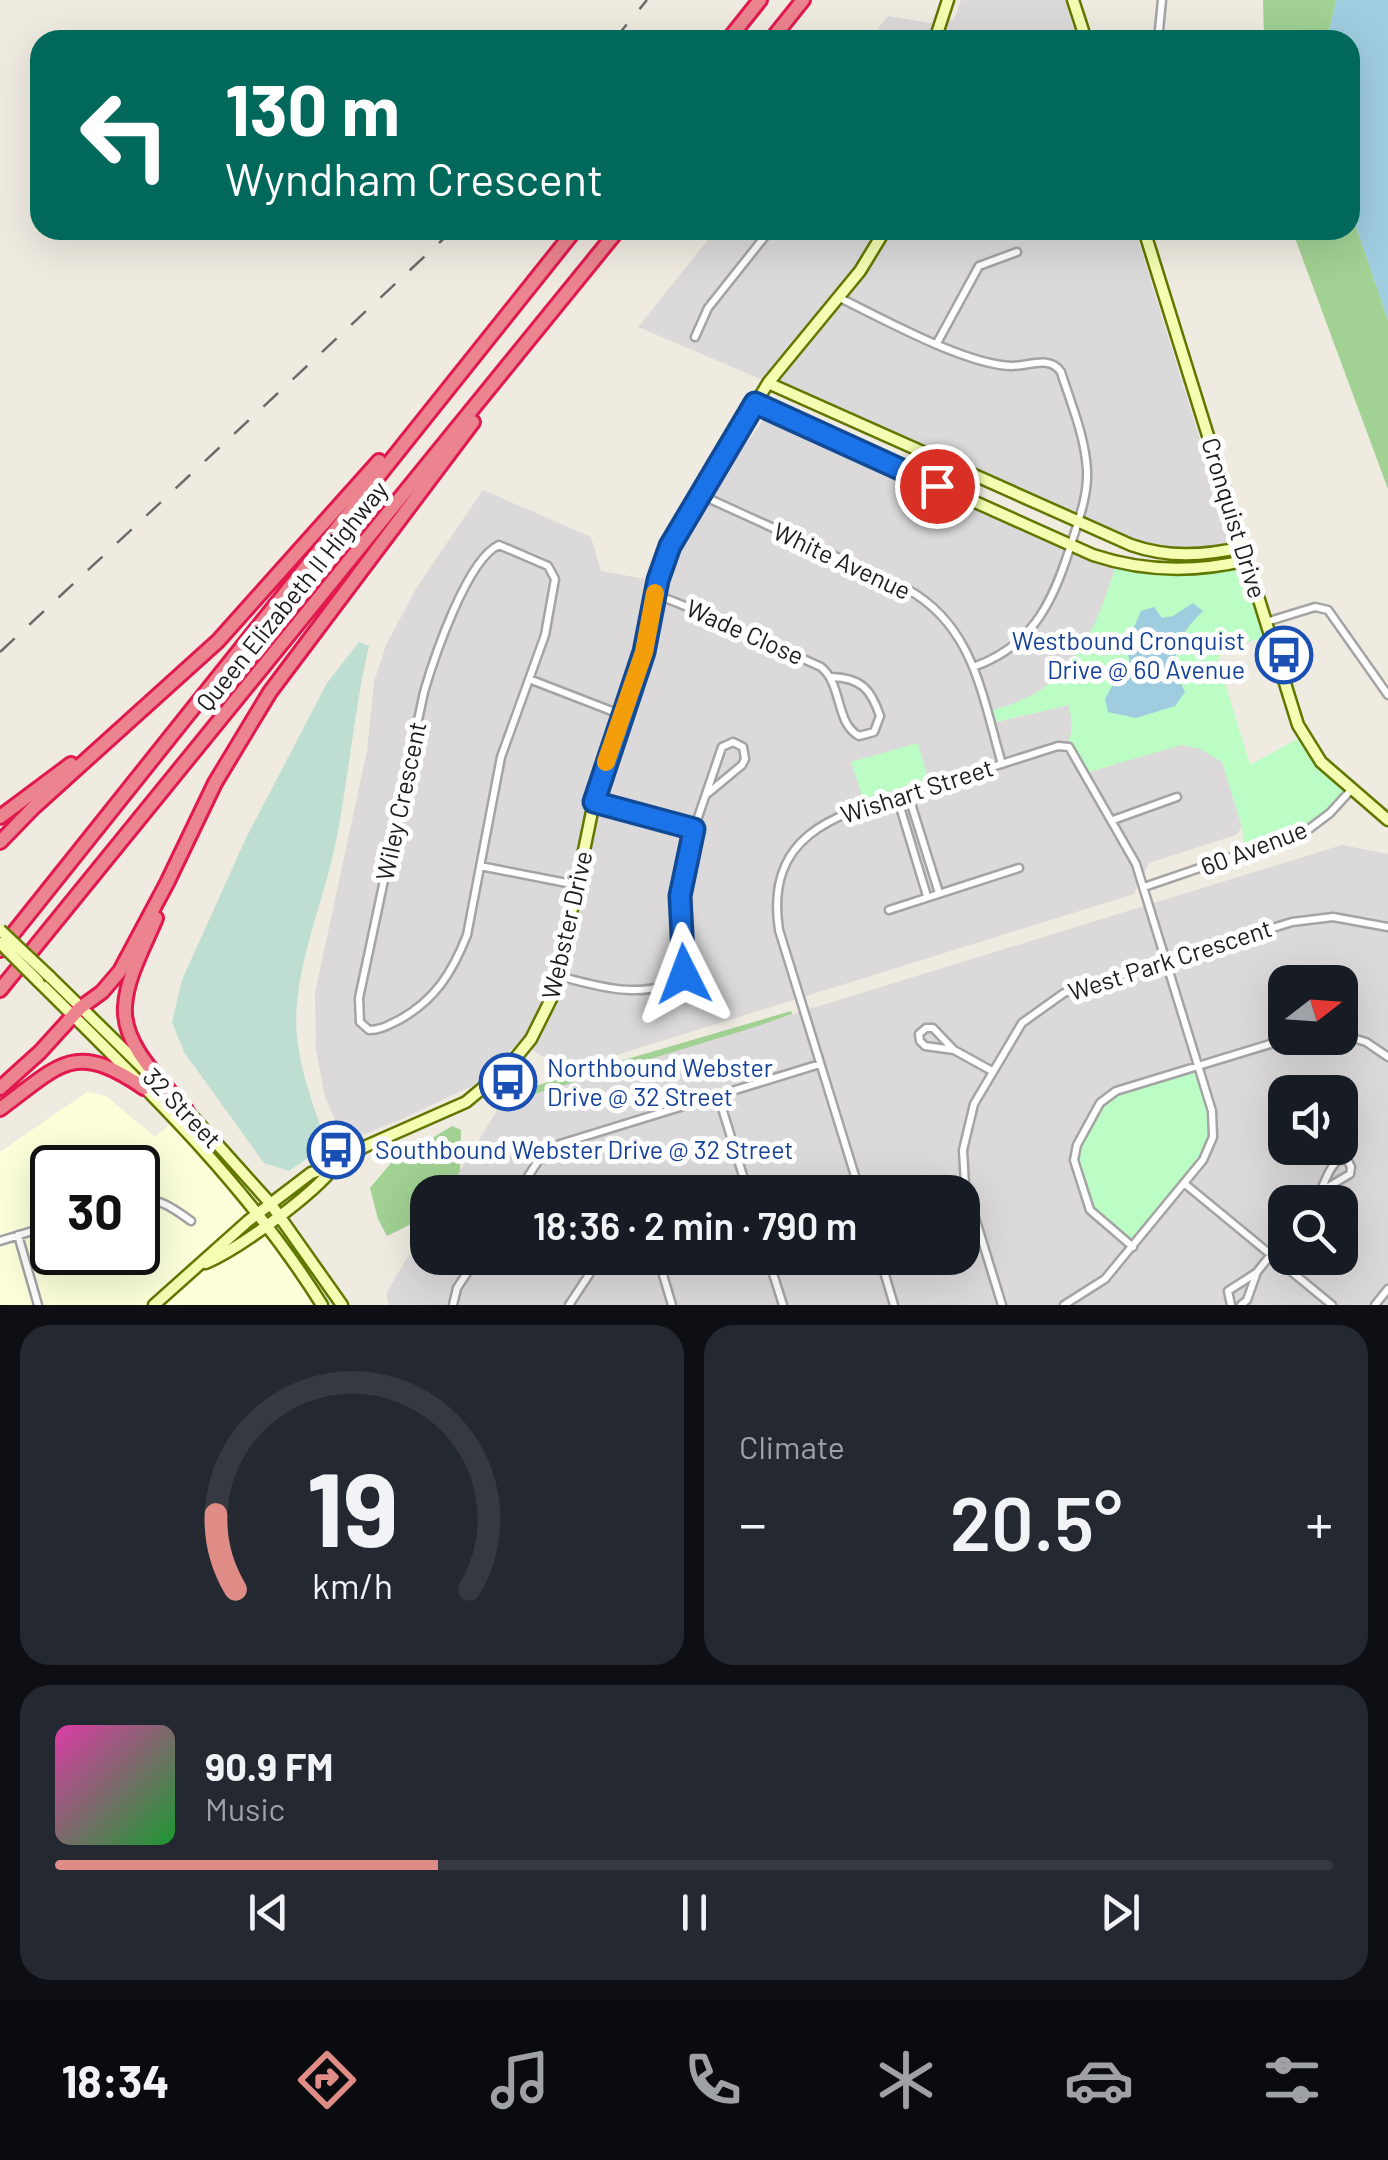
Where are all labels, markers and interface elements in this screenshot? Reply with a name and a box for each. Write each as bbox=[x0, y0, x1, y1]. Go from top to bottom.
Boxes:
text: 130 m bbox=[225, 66, 400, 150]
icon: left bbox=[60, 70, 190, 200]
text: Wyndham Crescent bbox=[225, 151, 603, 205]
street label: Cronquist Drive bbox=[1196, 434, 1274, 602]
pin bbox=[895, 444, 980, 529]
icon: arrive bbox=[910, 459, 965, 514]
street label: Queen Elizabeth II Highway bbox=[189, 474, 393, 717]
street label: White Avenue bbox=[769, 515, 916, 605]
street label: Wade Close bbox=[682, 592, 809, 670]
place label: Westbound Cronquist Drive @ 60 Avenue bbox=[1012, 625, 1245, 684]
bus stop icon: Westbound Cronquist Drive @ 60 Avenue bbox=[1254, 625, 1314, 685]
street label: Wiley Crescent bbox=[369, 719, 432, 883]
street label: Wishart Street bbox=[837, 751, 997, 829]
street label: 60 Avenue bbox=[1196, 813, 1311, 881]
street label: Webster Drive bbox=[534, 848, 598, 1002]
street label: West Park Crescent bbox=[1064, 912, 1275, 1006]
position arrow bbox=[632, 922, 736, 1026]
north arrow bbox=[1268, 965, 1358, 1055]
map controls bbox=[1268, 965, 1358, 1275]
bus stop icon: Northbound Webster Drive @ 32 Street bbox=[478, 1052, 538, 1112]
place label: Northbound Webster Drive @ 32 Street bbox=[547, 1052, 773, 1111]
street label: 32 Street bbox=[137, 1061, 228, 1154]
button: sound bbox=[1268, 1075, 1358, 1165]
bus stop icon: Southbound Webster Drive @ 32 Street bbox=[306, 1120, 366, 1180]
place label: Southbound Webster Drive @ 32 Street bbox=[375, 1134, 793, 1164]
speed limit sign: 30 bbox=[30, 1145, 160, 1275]
button: search bbox=[1268, 1185, 1358, 1275]
text: 18:36 · 2 min · 790 m bbox=[533, 1202, 857, 1248]
text: Climate bbox=[739, 1427, 845, 1465]
text: 19 bbox=[306, 1443, 398, 1568]
text: 20.5° bbox=[950, 1476, 1122, 1566]
text: − bbox=[739, 1489, 767, 1555]
text: + bbox=[1305, 1489, 1333, 1555]
text: km/h bbox=[312, 1563, 392, 1606]
text: 90.9 FM bbox=[205, 1743, 333, 1789]
text: Music bbox=[205, 1789, 285, 1827]
icon: previous bbox=[241, 1885, 296, 1940]
icon: pause bbox=[667, 1885, 722, 1940]
icon: next bbox=[1093, 1885, 1148, 1940]
icon: directions bbox=[292, 2045, 362, 2115]
icon: music bbox=[485, 2045, 555, 2115]
icon: phone bbox=[678, 2045, 748, 2115]
icon: climate bbox=[871, 2045, 941, 2115]
icon: car bbox=[1064, 2045, 1134, 2115]
icon: filters bbox=[1257, 2045, 1327, 2115]
text: 18:34 bbox=[61, 2053, 170, 2107]

